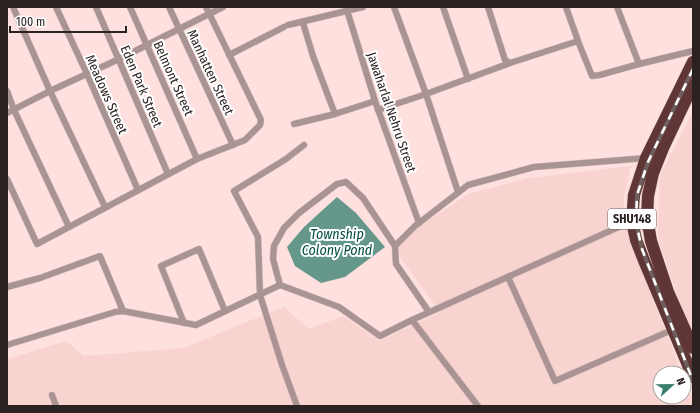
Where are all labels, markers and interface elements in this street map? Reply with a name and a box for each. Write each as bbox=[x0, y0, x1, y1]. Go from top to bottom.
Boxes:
scale bar bbox=[10, 8, 126, 34]
text: 100 m bbox=[16, 15, 45, 29]
street label: Manhatten Street bbox=[184, 27, 237, 118]
street label: Belmont Street bbox=[150, 39, 197, 118]
street label: Eden Park Street bbox=[118, 43, 166, 130]
street label: Jawaharlal Nehru Street bbox=[364, 50, 419, 175]
street label: Meadows Street bbox=[82, 52, 131, 137]
road number: SHU148 bbox=[608, 209, 656, 229]
water label: Township Colony Pond bbox=[302, 226, 373, 259]
north arrow bbox=[652, 365, 692, 405]
text: N bbox=[674, 376, 688, 387]

